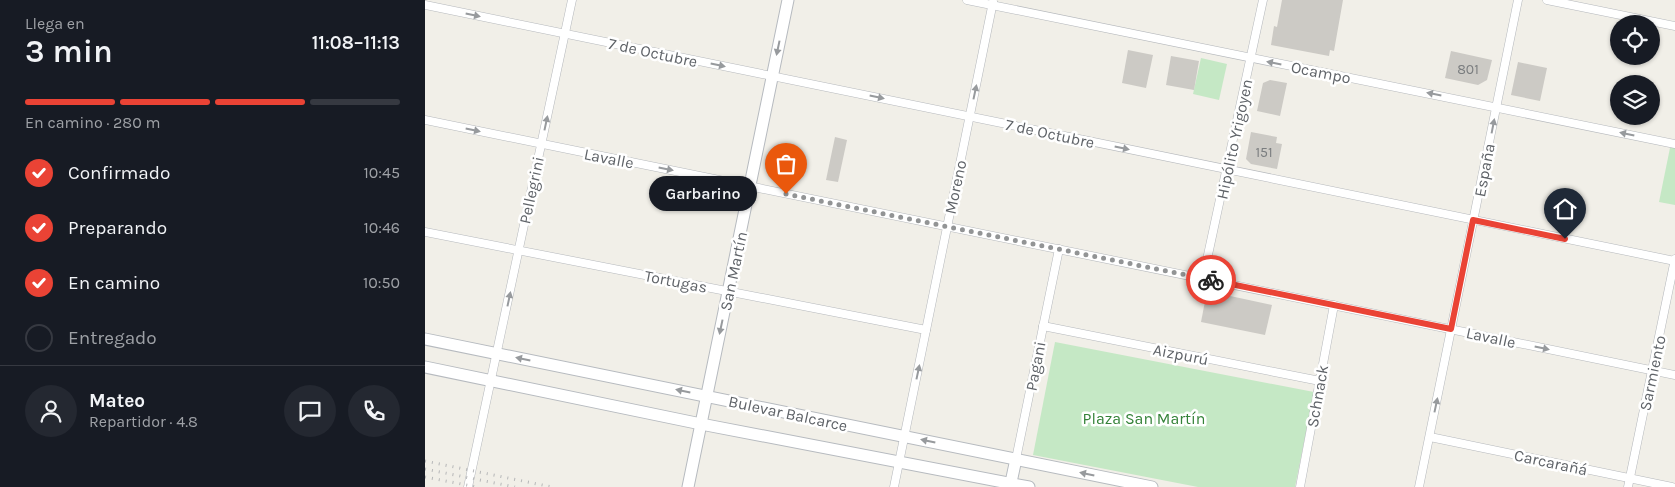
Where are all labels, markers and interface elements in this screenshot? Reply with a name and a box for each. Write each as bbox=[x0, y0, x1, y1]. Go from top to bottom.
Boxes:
one-way arrow bbox=[465, 11, 481, 19]
text: Llega en bbox=[25, 14, 85, 33]
map controls bbox=[1610, 15, 1660, 125]
button: locate bbox=[1610, 15, 1660, 65]
text: 11:08–11:13 bbox=[312, 32, 400, 54]
text: 3 min bbox=[25, 33, 113, 70]
street label: 7 de Octubre bbox=[607, 34, 699, 71]
one-way arrow bbox=[774, 40, 782, 56]
street label: Ocampo bbox=[1289, 57, 1352, 88]
one-way arrow bbox=[1266, 58, 1282, 66]
one-way arrow bbox=[710, 61, 725, 69]
house number: 801 bbox=[1457, 61, 1479, 78]
button: layers bbox=[1610, 75, 1660, 125]
street label: Hipólito Yrigoyen bbox=[1212, 77, 1257, 201]
one-way arrow bbox=[971, 85, 979, 100]
one-way arrow bbox=[1425, 90, 1441, 98]
one-way arrow bbox=[869, 94, 885, 102]
text: En camino · 280 m bbox=[25, 113, 160, 132]
one-way arrow bbox=[542, 115, 550, 130]
street label: 7 de Octubre bbox=[1004, 115, 1096, 152]
one-way arrow bbox=[1489, 117, 1497, 133]
one-way arrow bbox=[465, 126, 480, 134]
one-way arrow bbox=[1620, 130, 1635, 138]
street label: España bbox=[1470, 142, 1499, 198]
pin bbox=[765, 143, 807, 194]
street label: Lavalle bbox=[582, 144, 635, 173]
one-way arrow bbox=[1114, 144, 1129, 152]
house number: 151 bbox=[1255, 144, 1273, 161]
icon: bag bbox=[772, 150, 800, 178]
street label: Pellegrini bbox=[515, 155, 548, 225]
street label: Moreno bbox=[941, 158, 970, 216]
icon: check bbox=[25, 159, 53, 187]
text: Confirmado bbox=[68, 162, 170, 184]
text: 10:45 bbox=[364, 163, 400, 182]
one-way arrow bbox=[659, 166, 675, 174]
callout: Garbarino bbox=[649, 176, 756, 212]
text: Garbarino bbox=[665, 184, 741, 203]
pin bbox=[1544, 188, 1586, 239]
icon: home bbox=[1551, 195, 1579, 223]
icon: check bbox=[25, 214, 53, 242]
text: Preparando bbox=[68, 217, 167, 239]
text: 10:46 bbox=[363, 218, 400, 237]
street label: San Martín bbox=[716, 230, 751, 312]
courier bbox=[1186, 255, 1236, 305]
street label: Tortugas bbox=[643, 266, 709, 297]
icon: bike bbox=[1197, 266, 1225, 294]
icon: check bbox=[25, 269, 53, 297]
text: En camino bbox=[68, 272, 160, 294]
text: 10:50 bbox=[363, 273, 400, 292]
one-way arrow bbox=[505, 290, 513, 306]
one-way arrow bbox=[717, 319, 725, 335]
street label: Lavalle bbox=[1464, 323, 1517, 352]
text: Entregado bbox=[68, 327, 157, 349]
street label: Sarmiento bbox=[1635, 334, 1670, 413]
street label: Pagani bbox=[1021, 340, 1050, 392]
street label: Aizpurú bbox=[1152, 340, 1210, 369]
one-way arrow bbox=[1534, 344, 1550, 352]
one-way arrow bbox=[516, 355, 531, 363]
street label: Schnack bbox=[1303, 363, 1332, 429]
one-way arrow bbox=[914, 364, 922, 379]
button: person bbox=[25, 385, 77, 437]
button: chat bbox=[284, 385, 336, 437]
button: phone bbox=[348, 385, 400, 437]
one-way arrow bbox=[674, 387, 690, 395]
text: Mateo bbox=[89, 390, 145, 412]
street label: Bulevar Balcarce bbox=[727, 392, 849, 435]
one-way arrow bbox=[1432, 397, 1440, 412]
park label: Plaza San Martín bbox=[1083, 409, 1205, 428]
text: Repartidor · 4.8 bbox=[89, 412, 198, 431]
one-way arrow bbox=[920, 437, 935, 445]
street label: Carcarañá bbox=[1512, 445, 1589, 480]
one-way arrow bbox=[1079, 470, 1094, 478]

